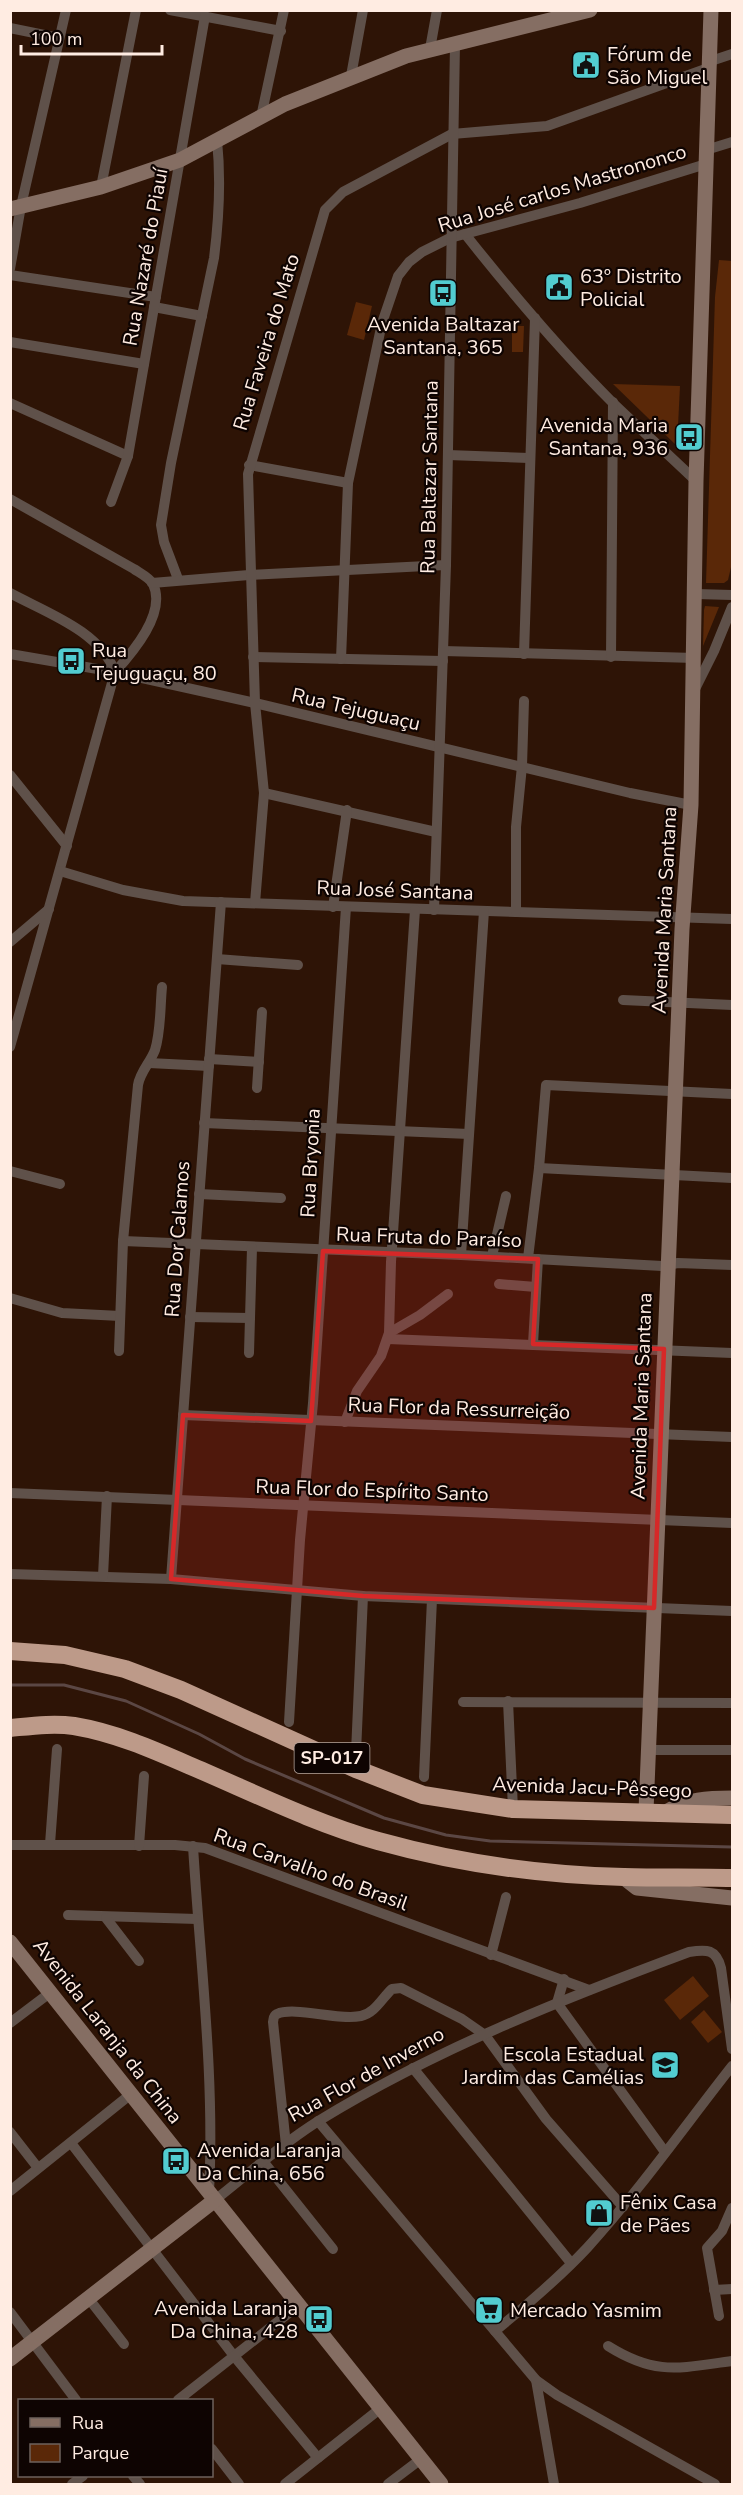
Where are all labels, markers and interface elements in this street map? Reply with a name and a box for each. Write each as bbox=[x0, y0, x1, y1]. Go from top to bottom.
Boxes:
scale bar bbox=[21, 18, 162, 56]
text: 100 m bbox=[30, 27, 82, 51]
place label: Fórum de São Miguel bbox=[607, 41, 707, 91]
public building icon: Fórum de São Miguel bbox=[570, 49, 602, 81]
street label: Rua José carlos Mastrononco bbox=[435, 138, 690, 239]
street label: Rua Nazaré do Piauí bbox=[117, 165, 175, 348]
street label: Rua Faveira do Mato bbox=[227, 251, 306, 434]
place label: 63º Distrito Policial bbox=[580, 263, 682, 313]
public building icon: 63º Distrito Policial bbox=[543, 271, 575, 303]
bus stop icon: Avenida Baltazar Santana, 365 bbox=[427, 277, 459, 309]
place label: Avenida Baltazar Santana, 365 bbox=[367, 311, 519, 361]
street label: Rua Baltazar Santana bbox=[414, 380, 445, 574]
place label: Avenida Maria Santana, 936 bbox=[540, 412, 668, 462]
bus stop icon: Avenida Maria Santana, 936 bbox=[673, 421, 705, 453]
place label: Rua Tejuguaçu, 80 bbox=[92, 637, 217, 687]
bus stop icon: Rua Tejuguaçu, 80 bbox=[55, 645, 87, 677]
street label: Rua Tejuguaçu bbox=[289, 682, 423, 737]
street label: Avenida Maria Santana bbox=[646, 806, 683, 1014]
street label: Rua José Santana bbox=[316, 874, 474, 907]
street label: Rua Bryonia bbox=[294, 1108, 327, 1218]
street label: Rua Dor Calamos bbox=[159, 1160, 196, 1318]
street label: Rua Fruta do Paraíso bbox=[336, 1221, 522, 1254]
street label: Avenida Maria Santana bbox=[624, 1292, 659, 1500]
street label: Rua Flor da Ressurreição bbox=[347, 1391, 571, 1426]
street label: Rua Flor do Espírito Santo bbox=[255, 1473, 489, 1508]
road number: SP-017 bbox=[294, 1743, 370, 1773]
street label: Avenida Jacu-Pêssego bbox=[492, 1771, 692, 1804]
street label: Rua Carvalho do Brasil bbox=[210, 1822, 412, 1917]
street label: Avenida Laranja da China bbox=[27, 1933, 188, 2129]
street label: Rua Flor de Inverno bbox=[283, 2020, 449, 2129]
place label: Escola Estadual Jardim das Camélias bbox=[461, 2041, 644, 2091]
school or university icon: Escola Estadual Jardim das Camélias bbox=[649, 2049, 681, 2081]
place label: Avenida Laranja Da China, 656 bbox=[197, 2137, 341, 2187]
bus stop icon: Avenida Laranja Da China, 656 bbox=[160, 2145, 192, 2177]
place label: Fênix Casa de Pães bbox=[620, 2189, 717, 2239]
shop icon: Fênix Casa de Pães bbox=[583, 2197, 615, 2229]
supermarket icon: Mercado Yasmim bbox=[473, 2294, 505, 2326]
place label: Avenida Laranja Da China, 428 bbox=[154, 2295, 298, 2345]
place label: Mercado Yasmim bbox=[510, 2297, 662, 2324]
bus stop icon: Avenida Laranja Da China, 428 bbox=[303, 2303, 335, 2335]
legend bbox=[18, 2399, 213, 2477]
text: Rua bbox=[72, 2411, 104, 2435]
text: Parque bbox=[72, 2441, 129, 2465]

